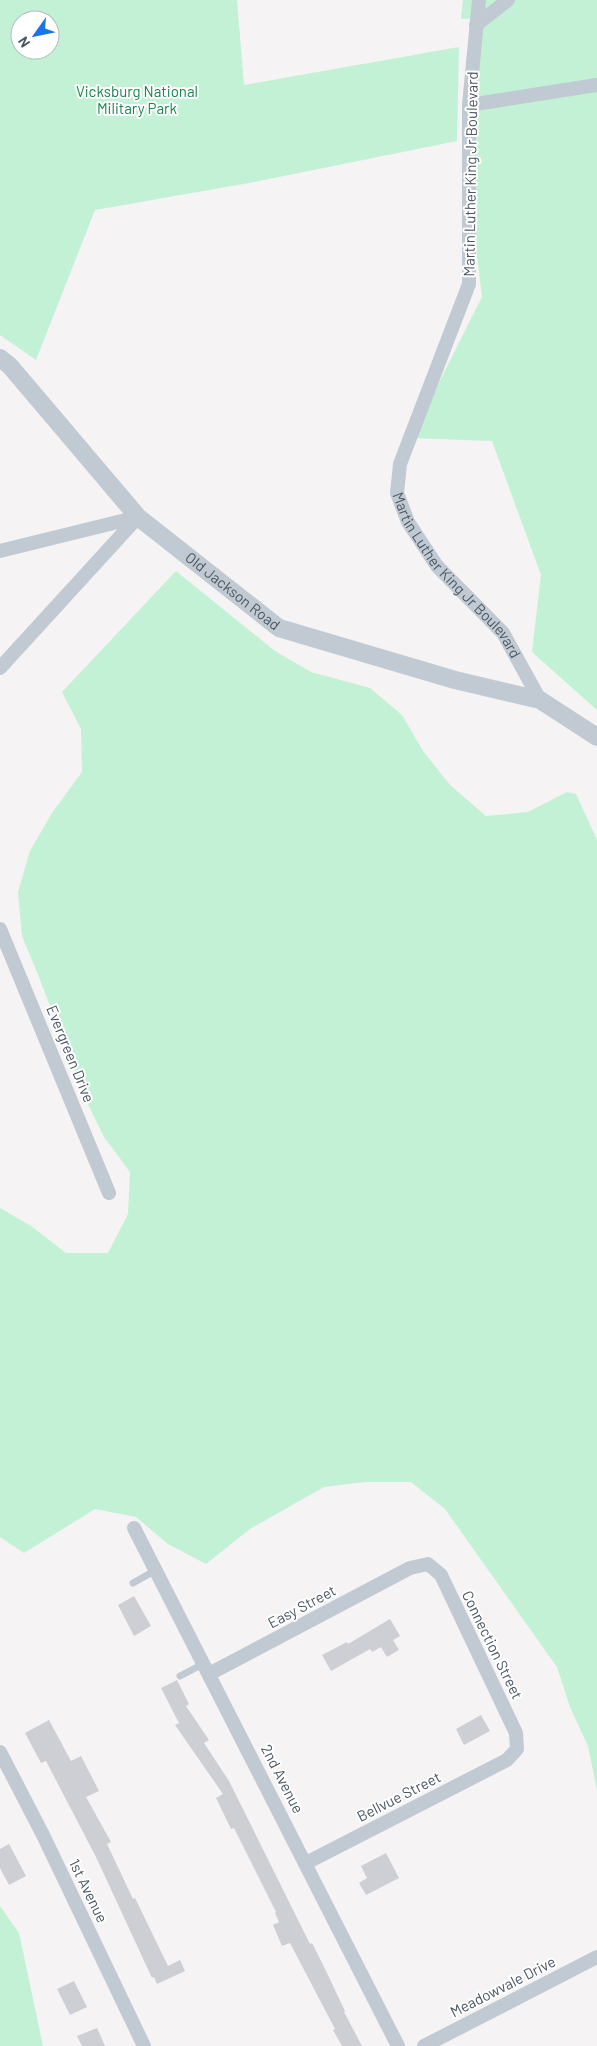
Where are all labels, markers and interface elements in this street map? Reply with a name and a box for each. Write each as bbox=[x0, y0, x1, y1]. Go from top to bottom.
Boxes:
north arrow bbox=[10, 10, 60, 60]
text: N bbox=[14, 34, 33, 51]
street label: Martin Luther King Jr Boulevard bbox=[459, 71, 481, 277]
park label: Vicksburg National Military Park bbox=[76, 82, 198, 117]
street label: Martin Luther King Jr Boulevard bbox=[389, 489, 525, 661]
street label: Old Jackson Road bbox=[182, 548, 284, 633]
street label: Evergreen Drive bbox=[43, 1002, 99, 1105]
street label: Easy Street bbox=[264, 1581, 339, 1632]
street label: Connection Street bbox=[459, 1587, 527, 1702]
street label: 2nd Avenue bbox=[258, 1741, 308, 1816]
street label: Bellvue Street bbox=[354, 1767, 443, 1825]
street label: 1st Avenue bbox=[66, 1856, 112, 1925]
street label: Meadowvale Drive bbox=[447, 1952, 558, 2020]

